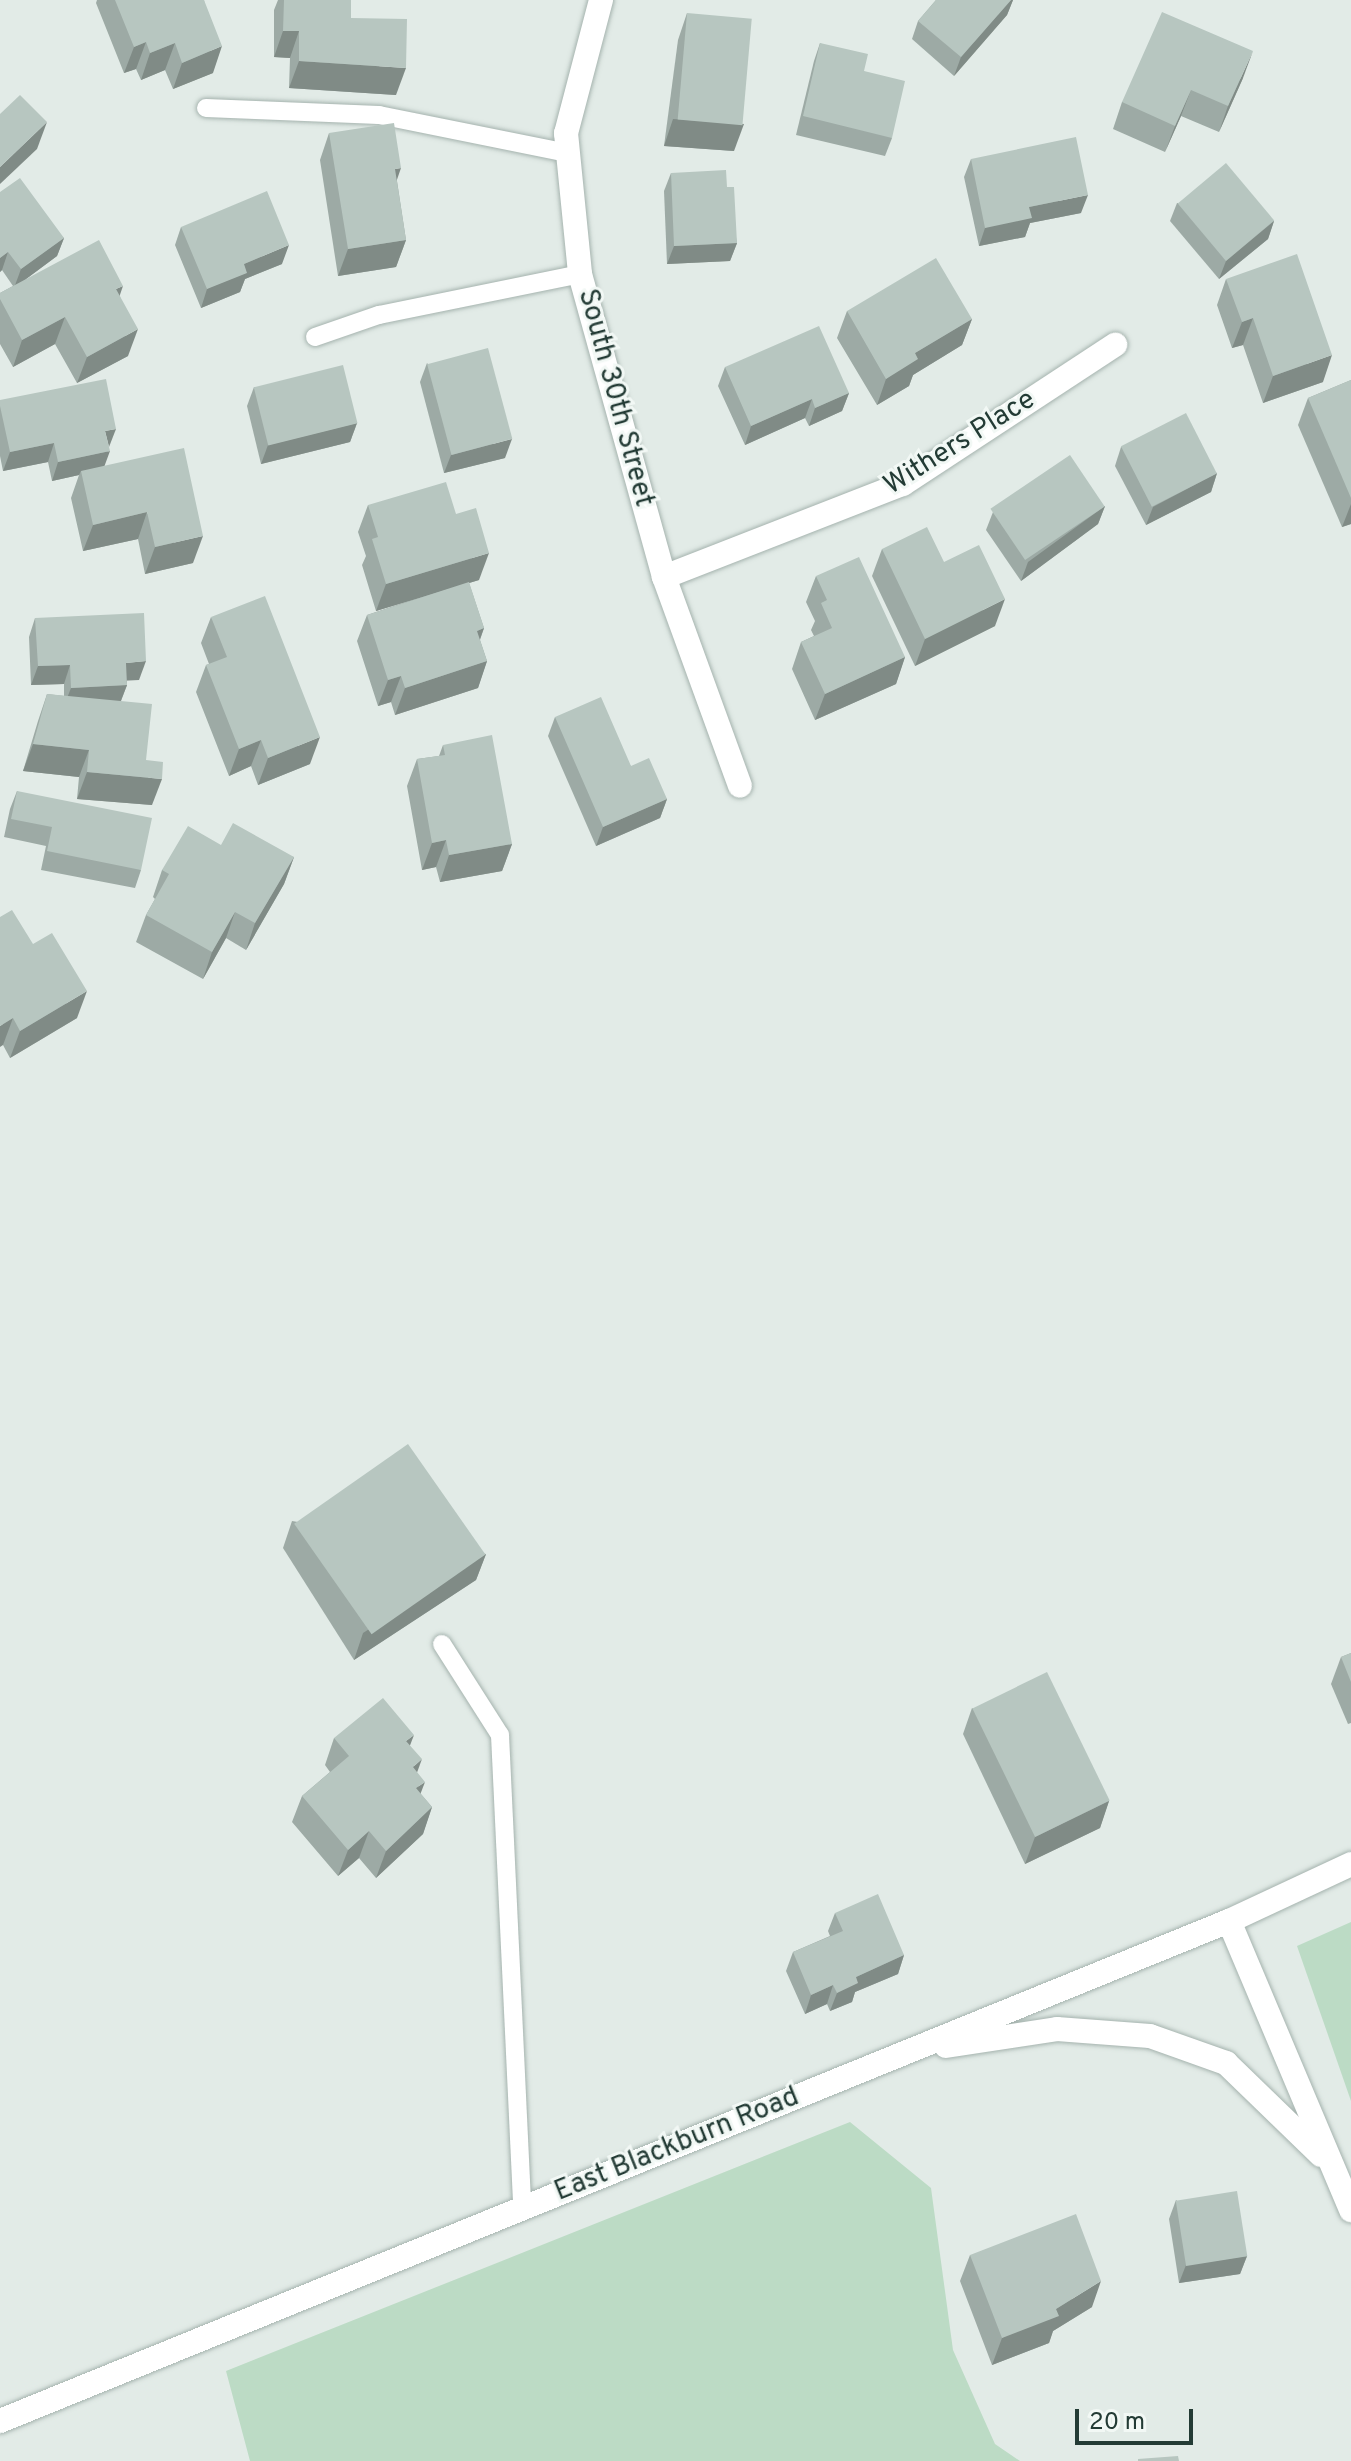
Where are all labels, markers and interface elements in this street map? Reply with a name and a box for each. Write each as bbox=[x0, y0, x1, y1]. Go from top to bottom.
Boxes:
street label: South 30th Street bbox=[570, 285, 660, 511]
street label: Withers Place bbox=[878, 383, 1042, 503]
street label: East Blackburn Road bbox=[550, 2081, 804, 2209]
scale bar bbox=[1079, 2393, 1197, 2443]
text: 20 m bbox=[1089, 2408, 1145, 2438]

